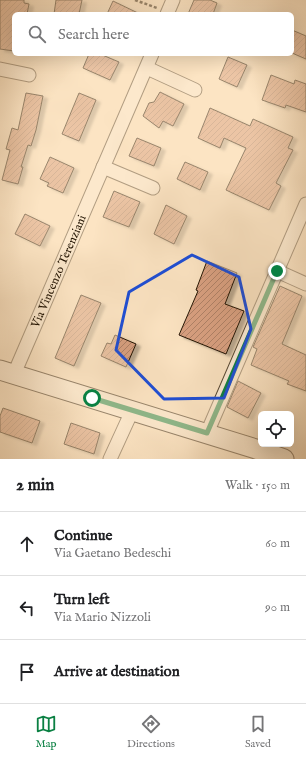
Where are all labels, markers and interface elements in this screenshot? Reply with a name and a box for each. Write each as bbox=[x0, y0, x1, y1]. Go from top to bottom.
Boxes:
search box bbox=[12, 12, 294, 56]
icon: search bbox=[26, 23, 48, 45]
text: Search here bbox=[58, 25, 129, 44]
street label: Via Vincenzo Terenziani bbox=[27, 213, 89, 331]
route end bbox=[268, 262, 286, 280]
route start bbox=[83, 389, 101, 407]
map controls bbox=[258, 411, 294, 447]
button: locate bbox=[258, 411, 294, 447]
text: 2 min bbox=[16, 475, 54, 496]
text: Walk · 150 m bbox=[225, 477, 290, 494]
text: Continue bbox=[54, 526, 112, 545]
icon: ahead bbox=[16, 533, 38, 555]
text: 60 m bbox=[265, 535, 290, 552]
text: Via Gaetano Bedeschi bbox=[54, 545, 171, 562]
text: Turn left bbox=[54, 590, 110, 609]
icon: left bbox=[16, 597, 38, 619]
text: 90 m bbox=[265, 599, 290, 616]
text: Via Mario Nizzoli bbox=[54, 609, 151, 626]
icon: arrive bbox=[16, 661, 38, 683]
text: Arrive at destination bbox=[54, 662, 180, 681]
tab: Map bbox=[35, 713, 57, 751]
tab: Directions bbox=[127, 713, 175, 751]
tab: Saved bbox=[245, 713, 271, 751]

